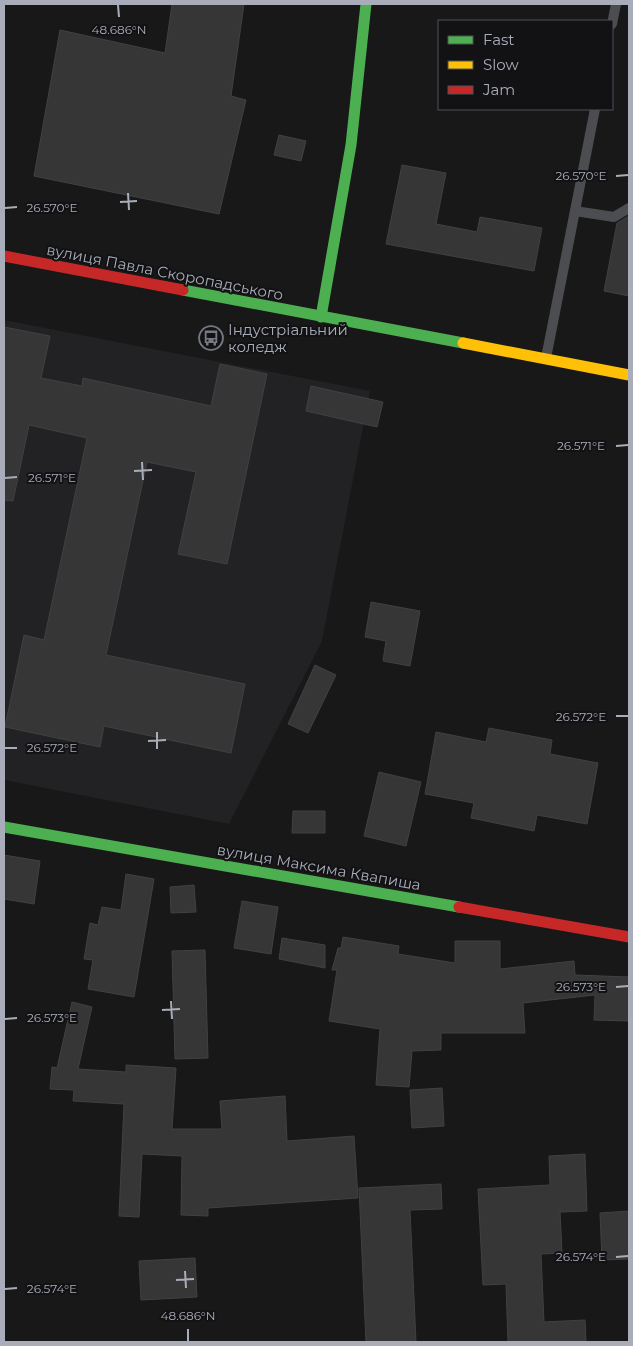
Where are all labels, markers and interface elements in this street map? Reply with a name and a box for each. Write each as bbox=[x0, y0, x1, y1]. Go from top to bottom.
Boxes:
legend bbox=[438, 20, 613, 110]
text: 48.686°N bbox=[91, 22, 147, 37]
text: Fast bbox=[483, 30, 514, 49]
text: Slow bbox=[483, 55, 519, 74]
text: Jam bbox=[482, 80, 515, 99]
text: 26.570°E bbox=[555, 168, 607, 183]
text: 26.570°E bbox=[26, 200, 78, 215]
street label: вулиця Павла Скоропадського bbox=[45, 240, 285, 304]
place label: Індустріальний коледж bbox=[228, 320, 348, 356]
bus stop icon: Індустріальний коледж bbox=[198, 325, 224, 351]
text: 26.571°E bbox=[557, 438, 605, 453]
text: 26.571°E bbox=[28, 470, 76, 485]
text: 26.572°E bbox=[556, 709, 606, 724]
text: 26.572°E bbox=[27, 740, 77, 755]
street label: вулиця Максима Квапиша bbox=[216, 840, 422, 894]
text: 26.573°E bbox=[556, 979, 606, 994]
text: 26.573°E bbox=[27, 1010, 77, 1025]
text: 26.574°E bbox=[556, 1249, 606, 1264]
text: 26.574°E bbox=[27, 1281, 77, 1296]
text: 48.686°N bbox=[160, 1308, 216, 1323]

